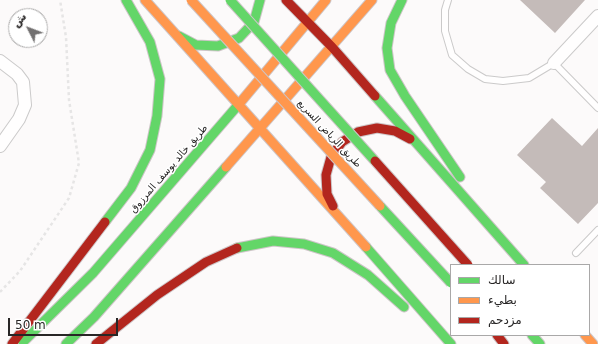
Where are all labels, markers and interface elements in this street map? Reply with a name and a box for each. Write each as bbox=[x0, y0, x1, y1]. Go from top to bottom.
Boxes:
north arrow bbox=[8, 8, 48, 48]
text: ش bbox=[10, 10, 29, 30]
street label: طريق الرياض السريع bbox=[294, 98, 364, 170]
street label: طريق خالد يوسف المرزوق bbox=[127, 122, 211, 216]
legend bbox=[450, 264, 590, 336]
text: سالك bbox=[488, 273, 515, 287]
text: بطيء bbox=[488, 293, 517, 307]
scale bar bbox=[10, 310, 120, 336]
text: مزدحم bbox=[488, 313, 522, 327]
text: 50 m bbox=[15, 318, 46, 332]

